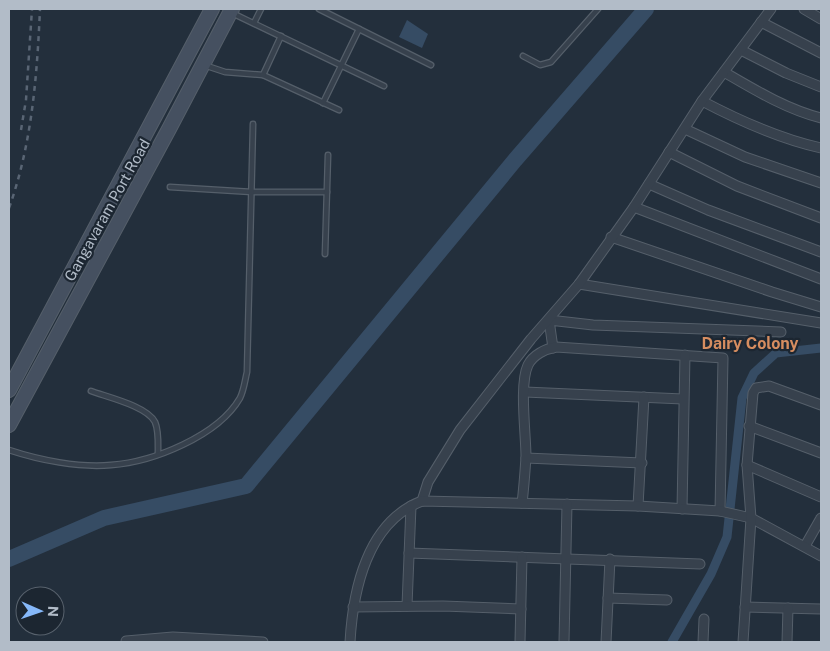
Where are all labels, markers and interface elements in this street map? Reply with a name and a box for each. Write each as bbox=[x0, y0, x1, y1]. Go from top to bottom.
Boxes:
street label: Gangavaram Port Road bbox=[61, 136, 153, 284]
district label: Dairy Colony bbox=[701, 334, 799, 353]
north arrow bbox=[15, 586, 65, 636]
text: N bbox=[45, 606, 61, 617]

